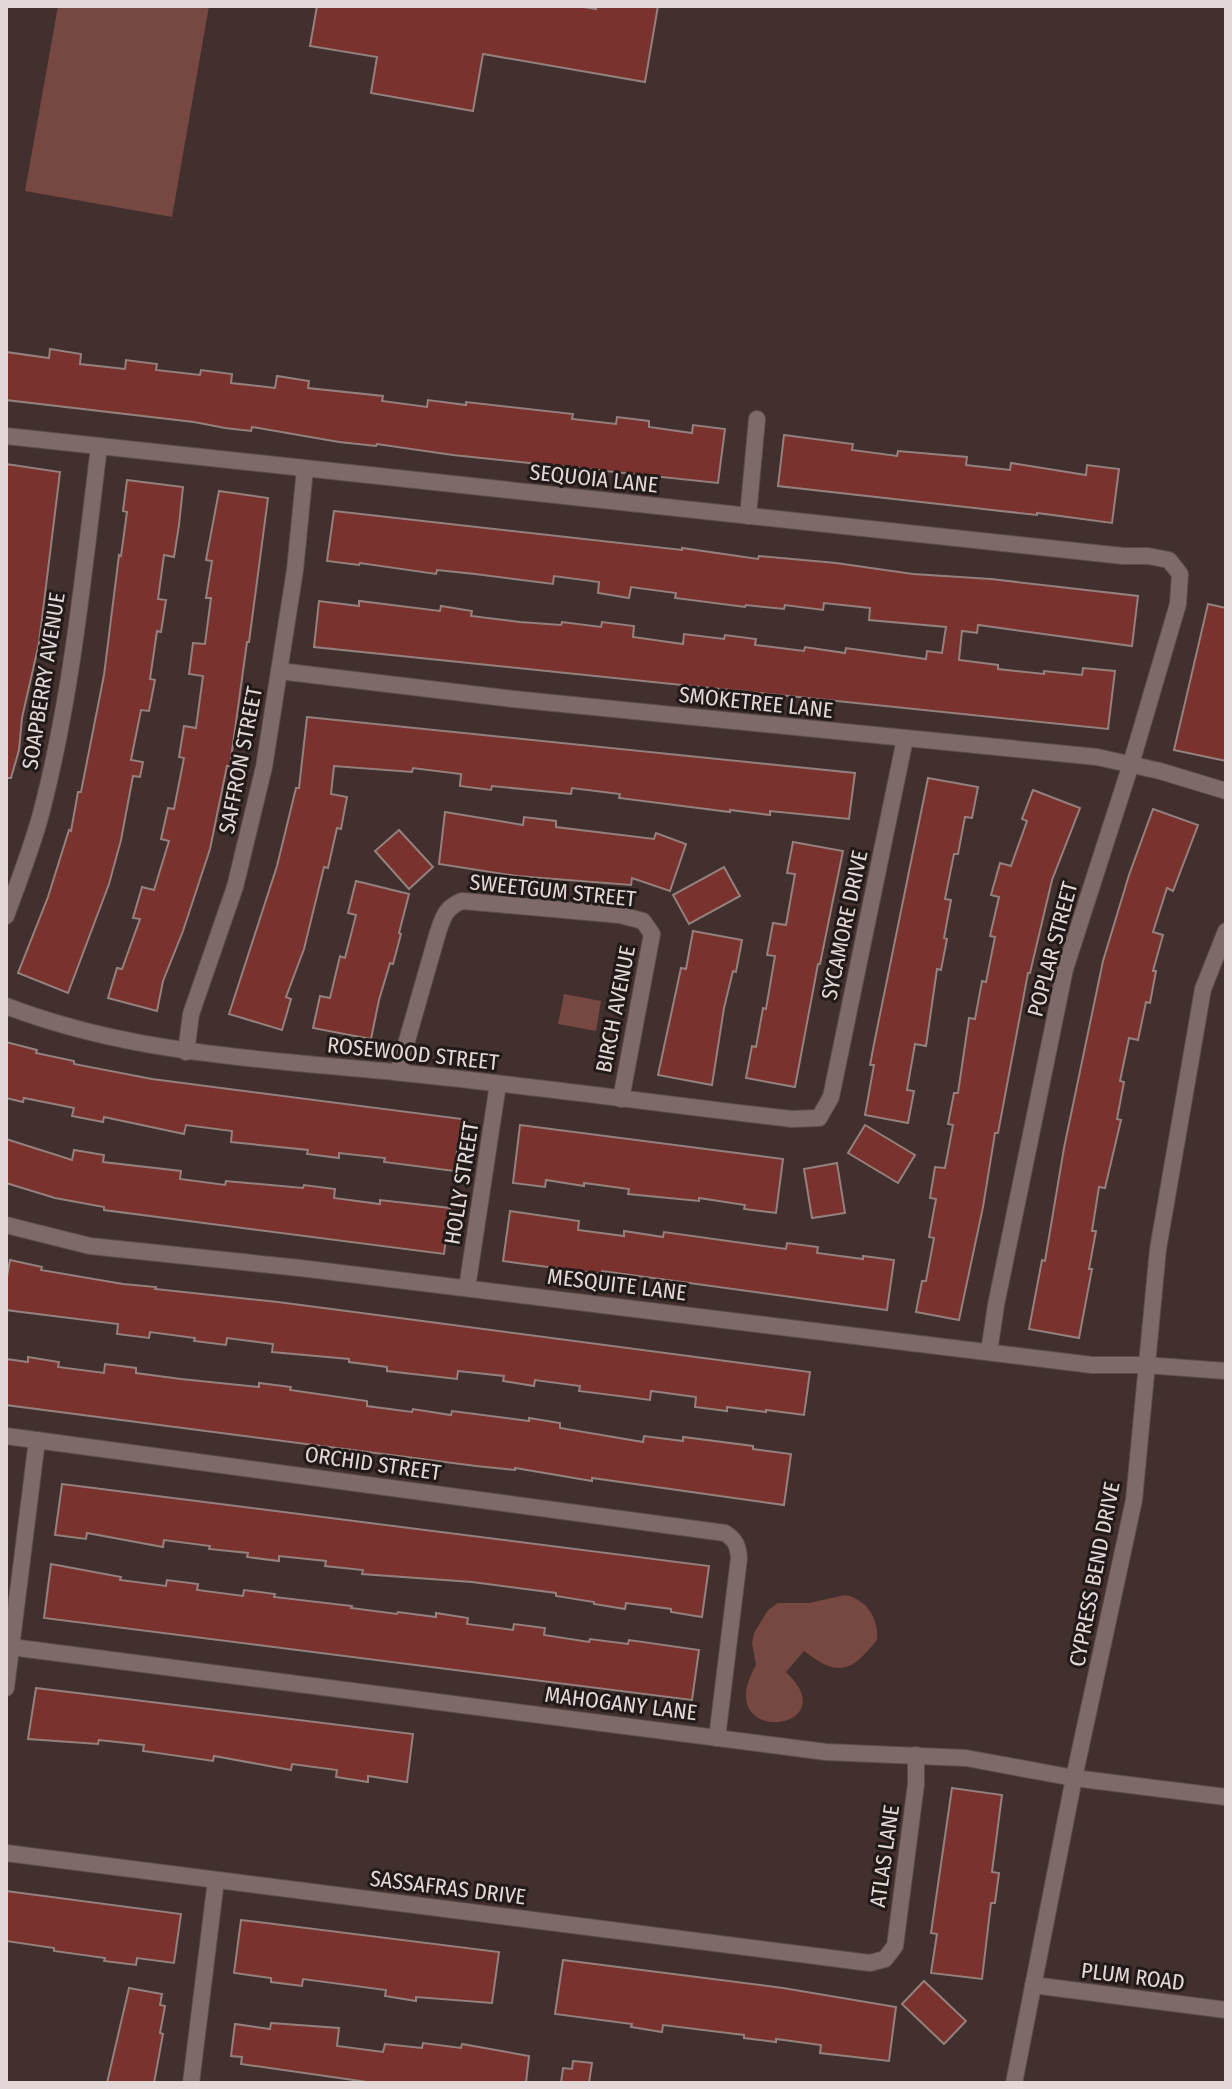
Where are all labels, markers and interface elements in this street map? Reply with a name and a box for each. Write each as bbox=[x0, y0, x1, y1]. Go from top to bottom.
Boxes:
street label: SEQUOIA LANE bbox=[528, 458, 660, 499]
street label: SOAPBERRY AVENUE bbox=[16, 591, 71, 772]
street label: SMOKETREE LANE bbox=[678, 681, 834, 724]
street label: SAFFRON STREET bbox=[213, 683, 268, 836]
street label: SYCAMORE DRIVE bbox=[815, 848, 874, 1002]
street label: SWEETGUM STREET bbox=[468, 868, 638, 913]
street label: POPLAR STREET bbox=[1021, 878, 1084, 1020]
street label: BIRCH AVENUE bbox=[590, 943, 641, 1075]
street label: ROSEWOOD STREET bbox=[326, 1031, 501, 1076]
street label: HOLLY STREET bbox=[438, 1119, 485, 1247]
street label: MESQUITE LANE bbox=[546, 1263, 688, 1306]
street label: ORCHID STREET bbox=[303, 1441, 444, 1487]
street label: CYPRESS BEND DRIVE bbox=[1063, 1479, 1126, 1669]
street label: MAHOGANY LANE bbox=[543, 1681, 699, 1726]
street label: ATLAS LANE bbox=[864, 1803, 905, 1909]
street label: SASSAFRAS DRIVE bbox=[369, 1865, 527, 1910]
street label: PLUM ROAD bbox=[1080, 1957, 1186, 1996]

